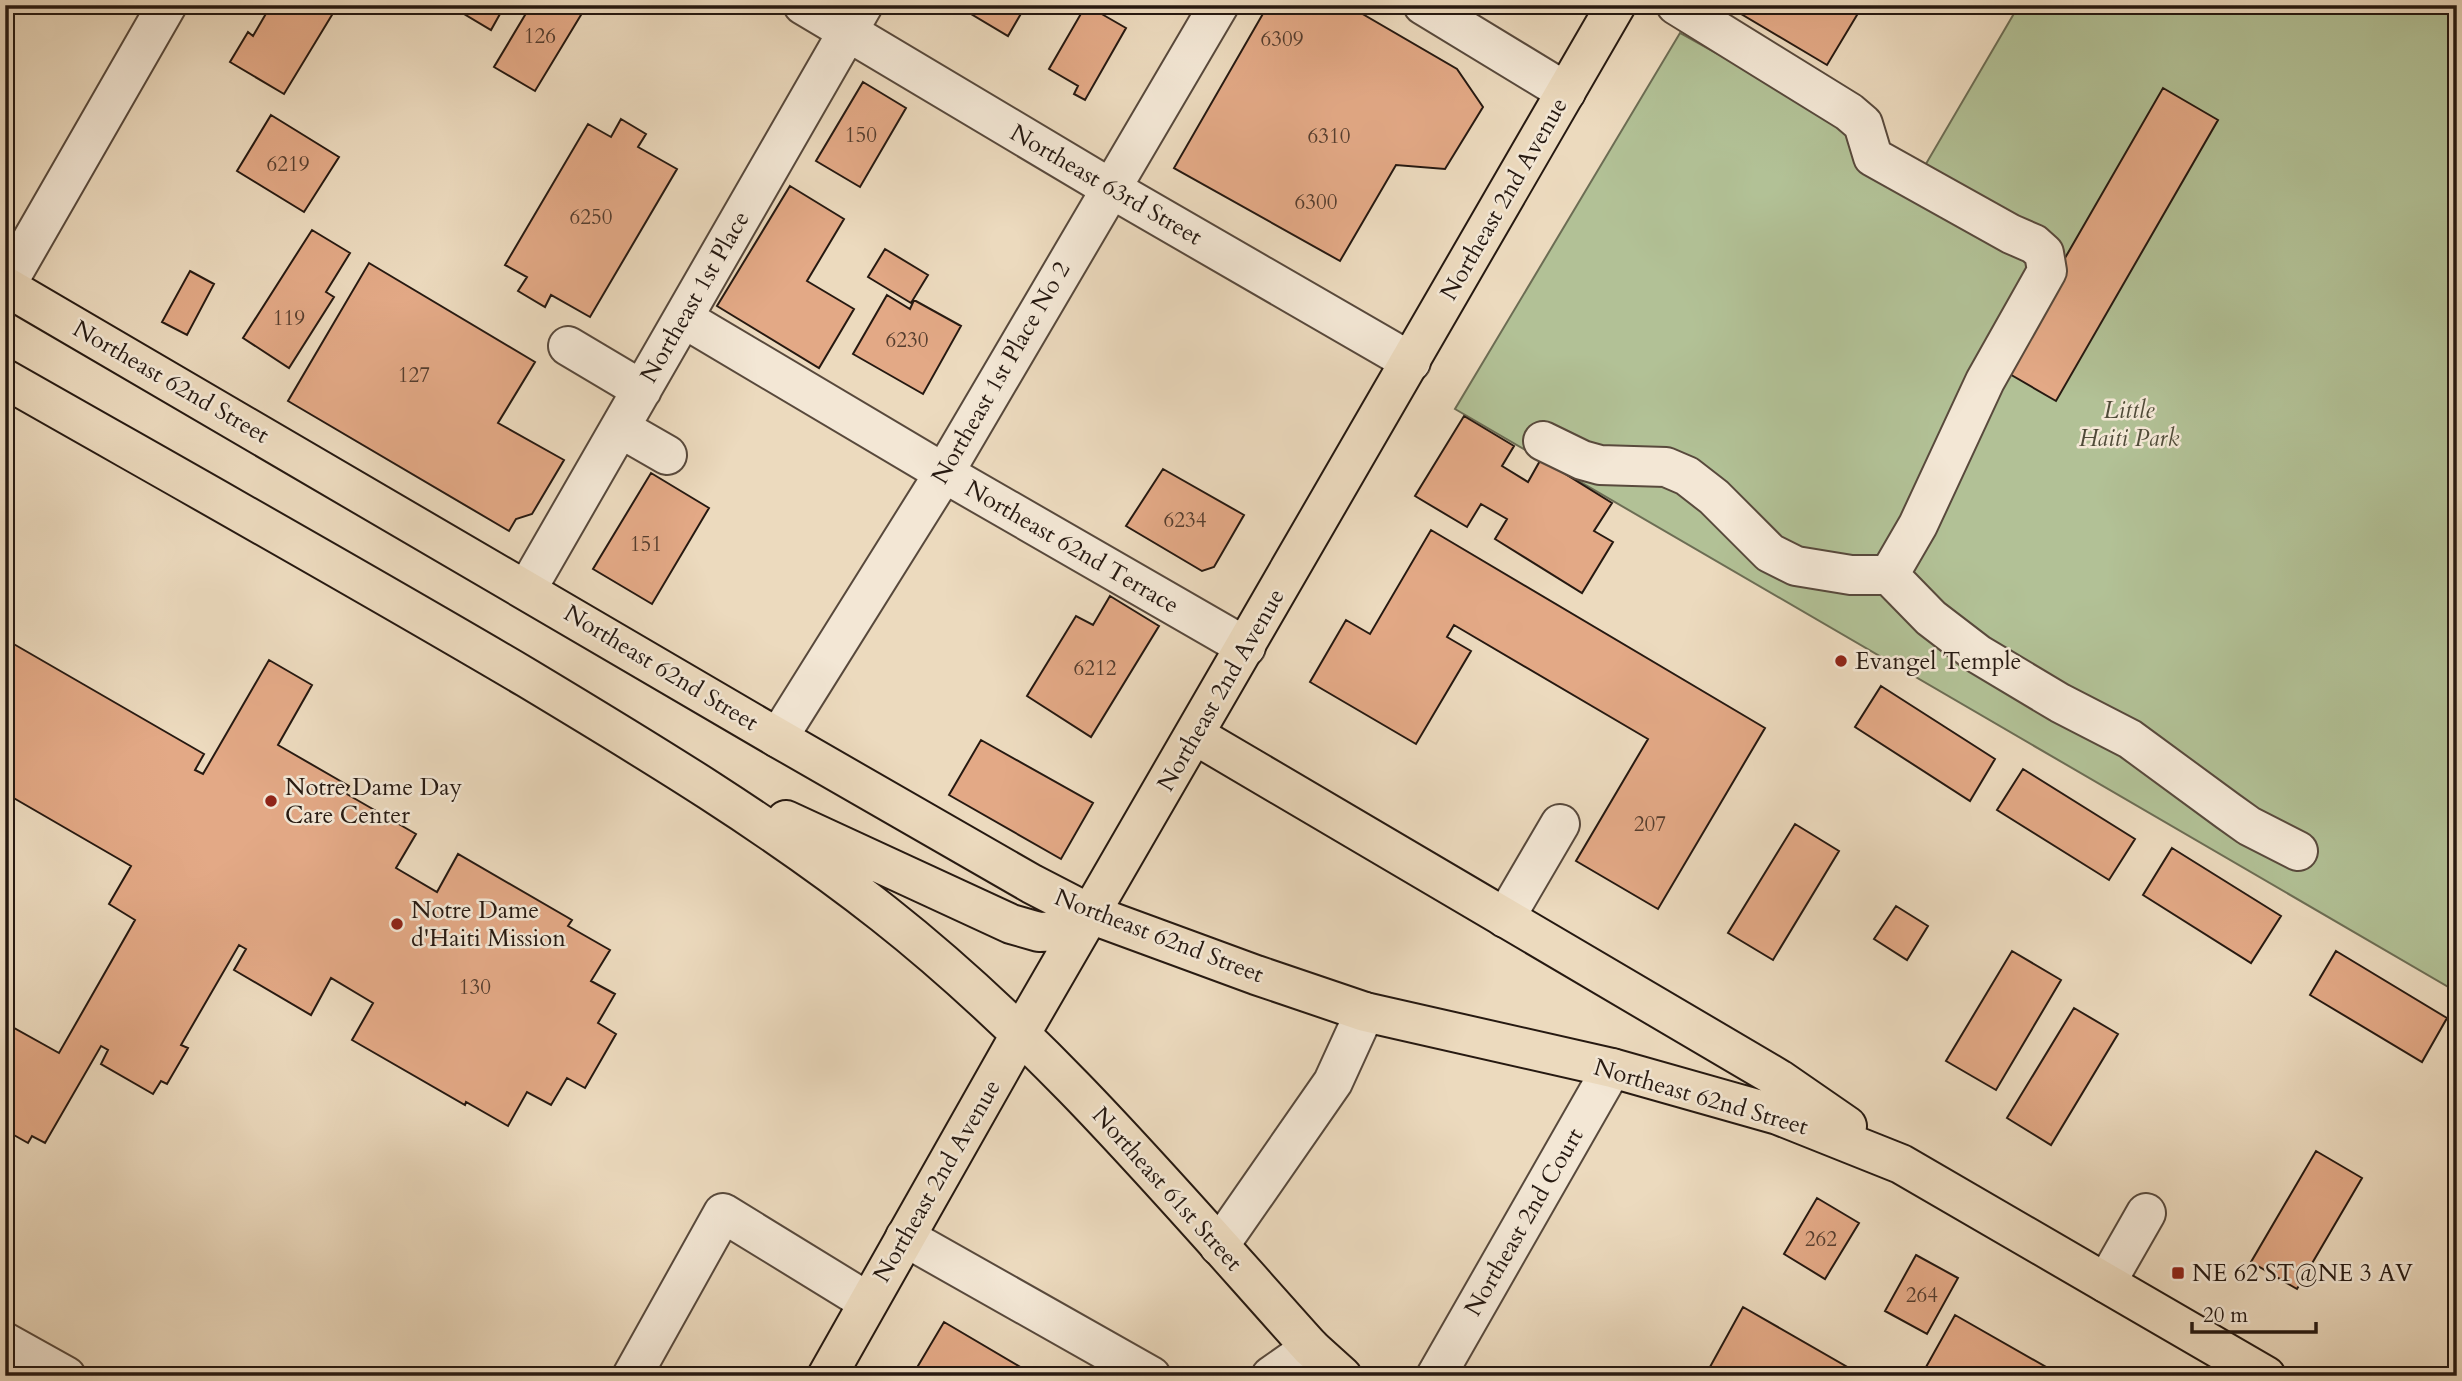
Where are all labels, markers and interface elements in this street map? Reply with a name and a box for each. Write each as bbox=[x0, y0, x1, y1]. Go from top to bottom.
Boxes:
house number: 126 bbox=[524, 22, 556, 51]
house number: 6309 bbox=[1260, 25, 1304, 54]
street label: Northeast 2nd Avenue bbox=[1432, 91, 1576, 307]
street label: Northeast 63rd Street bbox=[1004, 117, 1208, 254]
house number: 150 bbox=[845, 121, 877, 150]
house number: 6310 bbox=[1307, 122, 1351, 151]
house number: 6219 bbox=[266, 150, 310, 179]
house number: 6300 bbox=[1294, 188, 1338, 217]
house number: 6250 bbox=[569, 203, 613, 232]
street label: Northeast 1st Place bbox=[632, 205, 758, 389]
street label: Northeast 1st Place No 2 bbox=[924, 256, 1078, 490]
house number: 119 bbox=[273, 304, 305, 333]
street label: Northeast 62nd Street bbox=[67, 312, 276, 452]
house number: 6230 bbox=[885, 326, 929, 355]
house number: 127 bbox=[398, 361, 430, 390]
park label: Little Haiti Park bbox=[2079, 394, 2179, 455]
street label: Northeast 62nd Terrace bbox=[959, 472, 1185, 622]
house number: 6234 bbox=[1163, 506, 1207, 535]
house number: 151 bbox=[630, 530, 662, 559]
street label: Northeast 2nd Avenue bbox=[1149, 582, 1293, 798]
street label: Northeast 62nd Street bbox=[558, 597, 765, 739]
place label: Evangel Temple bbox=[1855, 645, 2021, 678]
marker: Evangel Temple bbox=[1833, 653, 1849, 669]
house number: 6212 bbox=[1073, 654, 1117, 683]
place label: Notre Dame Day Care Center bbox=[285, 771, 463, 832]
marker: Notre Dame Day Care Center bbox=[263, 793, 279, 809]
house number: 207 bbox=[1634, 810, 1666, 839]
street label: Northeast 62nd Street bbox=[1050, 881, 1269, 991]
place label: Notre Dame d'Haiti Mission bbox=[411, 894, 566, 955]
marker: Notre Dame d'Haiti Mission bbox=[389, 916, 405, 932]
house number: 130 bbox=[459, 973, 491, 1002]
street label: Northeast 62nd Street bbox=[1590, 1051, 1812, 1143]
street label: Northeast 2nd Avenue bbox=[865, 1073, 1009, 1289]
street label: Northeast 61st Street bbox=[1084, 1100, 1250, 1279]
street label: Northeast 2nd Court bbox=[1457, 1121, 1592, 1322]
house number: 262 bbox=[1805, 1225, 1837, 1254]
place label: NE 62 ST@NE 3 AV bbox=[2192, 1257, 2413, 1290]
marker: NE 62 ST@NE 3 AV bbox=[2170, 1265, 2186, 1281]
house number: 264 bbox=[1906, 1281, 1938, 1310]
scale bar bbox=[2192, 1290, 2317, 1334]
text: 20 m bbox=[2203, 1301, 2248, 1330]

